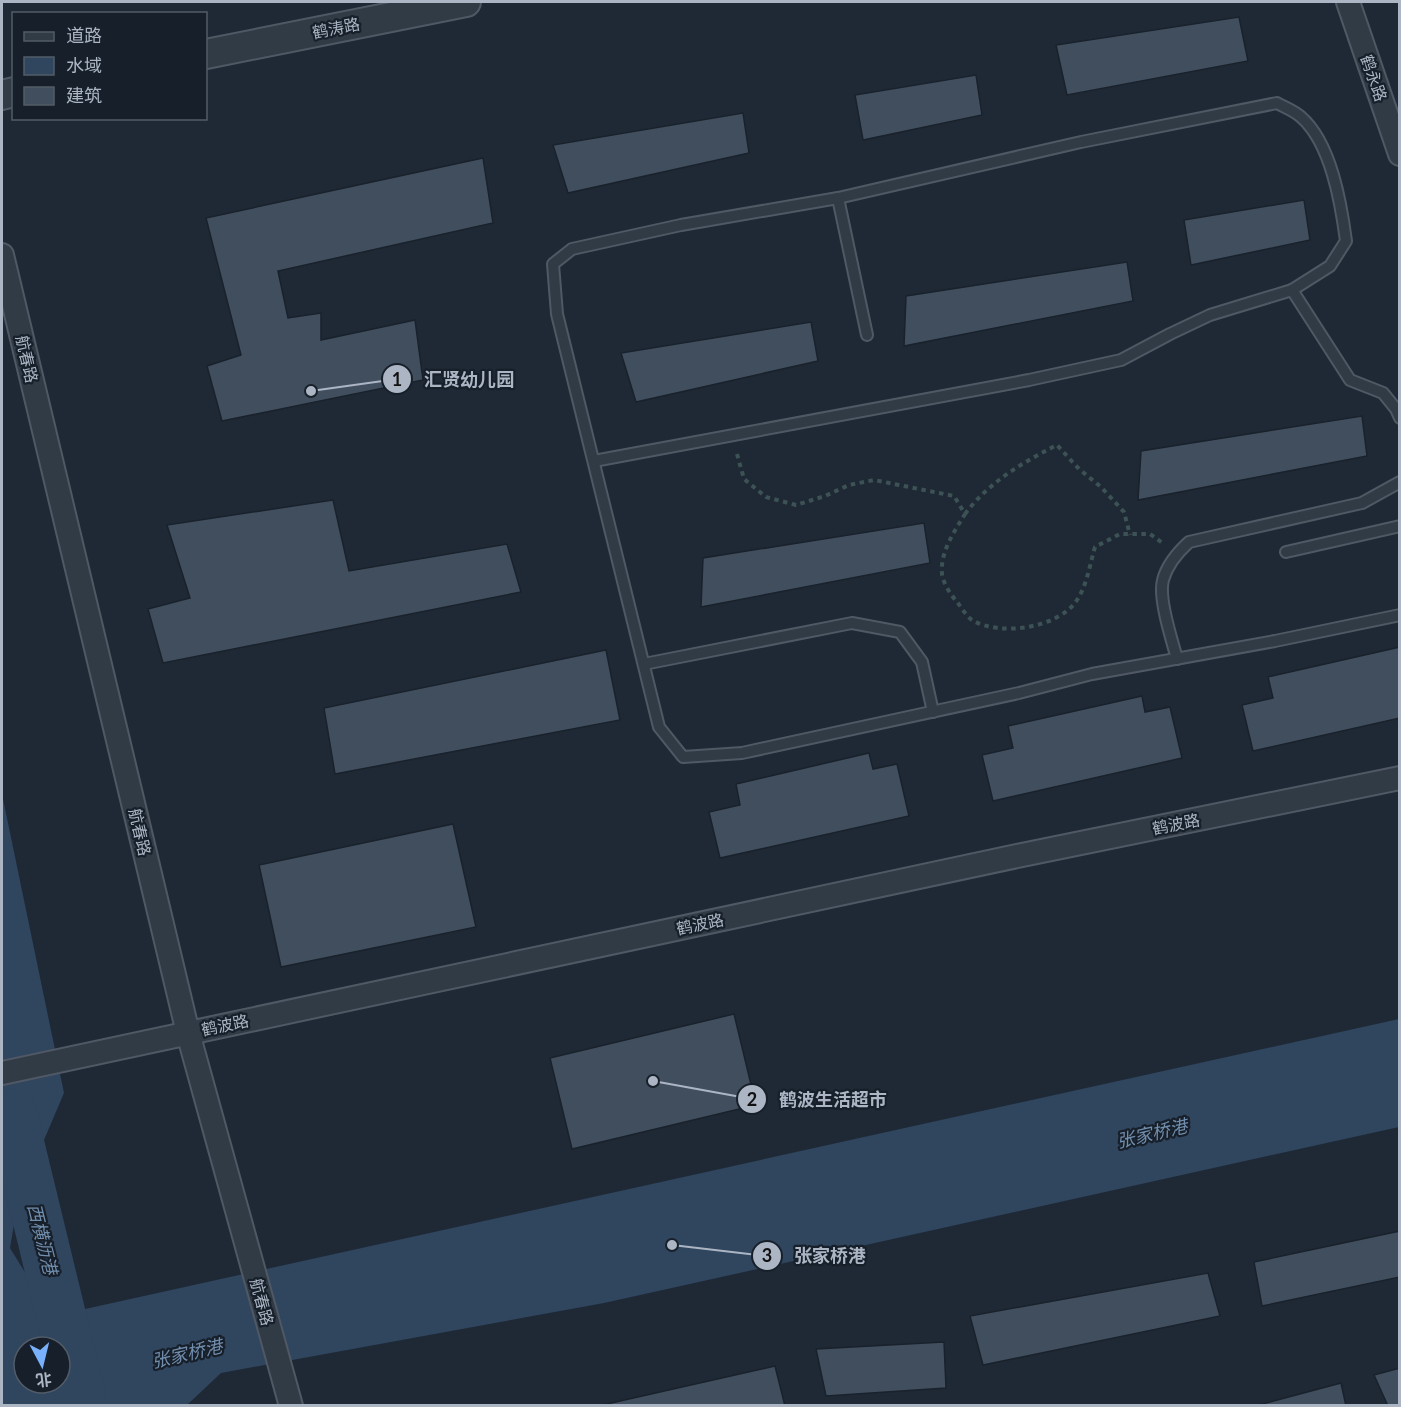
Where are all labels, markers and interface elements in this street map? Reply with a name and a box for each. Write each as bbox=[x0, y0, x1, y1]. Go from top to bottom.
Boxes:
legend bbox=[12, 12, 207, 120]
street label: 鹤涛路 bbox=[311, 14, 361, 41]
text: 道路 bbox=[66, 24, 102, 46]
street label: 鹤永路 bbox=[1358, 52, 1391, 104]
text: 水域 bbox=[66, 54, 102, 76]
text: 建筑 bbox=[66, 84, 102, 106]
street label: 航春路 bbox=[13, 333, 42, 384]
callout: 汇贤幼儿园 bbox=[382, 361, 526, 397]
text: 1 bbox=[392, 368, 402, 390]
text: 汇贤幼儿园 bbox=[424, 368, 514, 390]
street label: 航春路 bbox=[126, 806, 155, 857]
street label: 鹤波路 bbox=[1151, 810, 1201, 837]
street label: 鹤波路 bbox=[674, 909, 725, 938]
street label: 鹤波路 bbox=[199, 1010, 250, 1039]
callout: 鹤波生活超市 bbox=[737, 1081, 899, 1117]
text: 2 bbox=[747, 1088, 757, 1110]
text: 鹤波生活超市 bbox=[779, 1088, 887, 1110]
water label: 张家桥港 bbox=[1114, 1114, 1192, 1152]
water label: 西横沥港 bbox=[24, 1201, 63, 1279]
callout: 张家桥港 bbox=[752, 1238, 878, 1274]
text: 3 bbox=[762, 1244, 772, 1266]
text: 张家桥港 bbox=[794, 1244, 866, 1266]
street label: 航春路 bbox=[247, 1276, 278, 1328]
water label: 张家桥港 bbox=[149, 1334, 227, 1372]
north arrow bbox=[12, 1335, 72, 1395]
text: 北 bbox=[35, 1370, 53, 1391]

